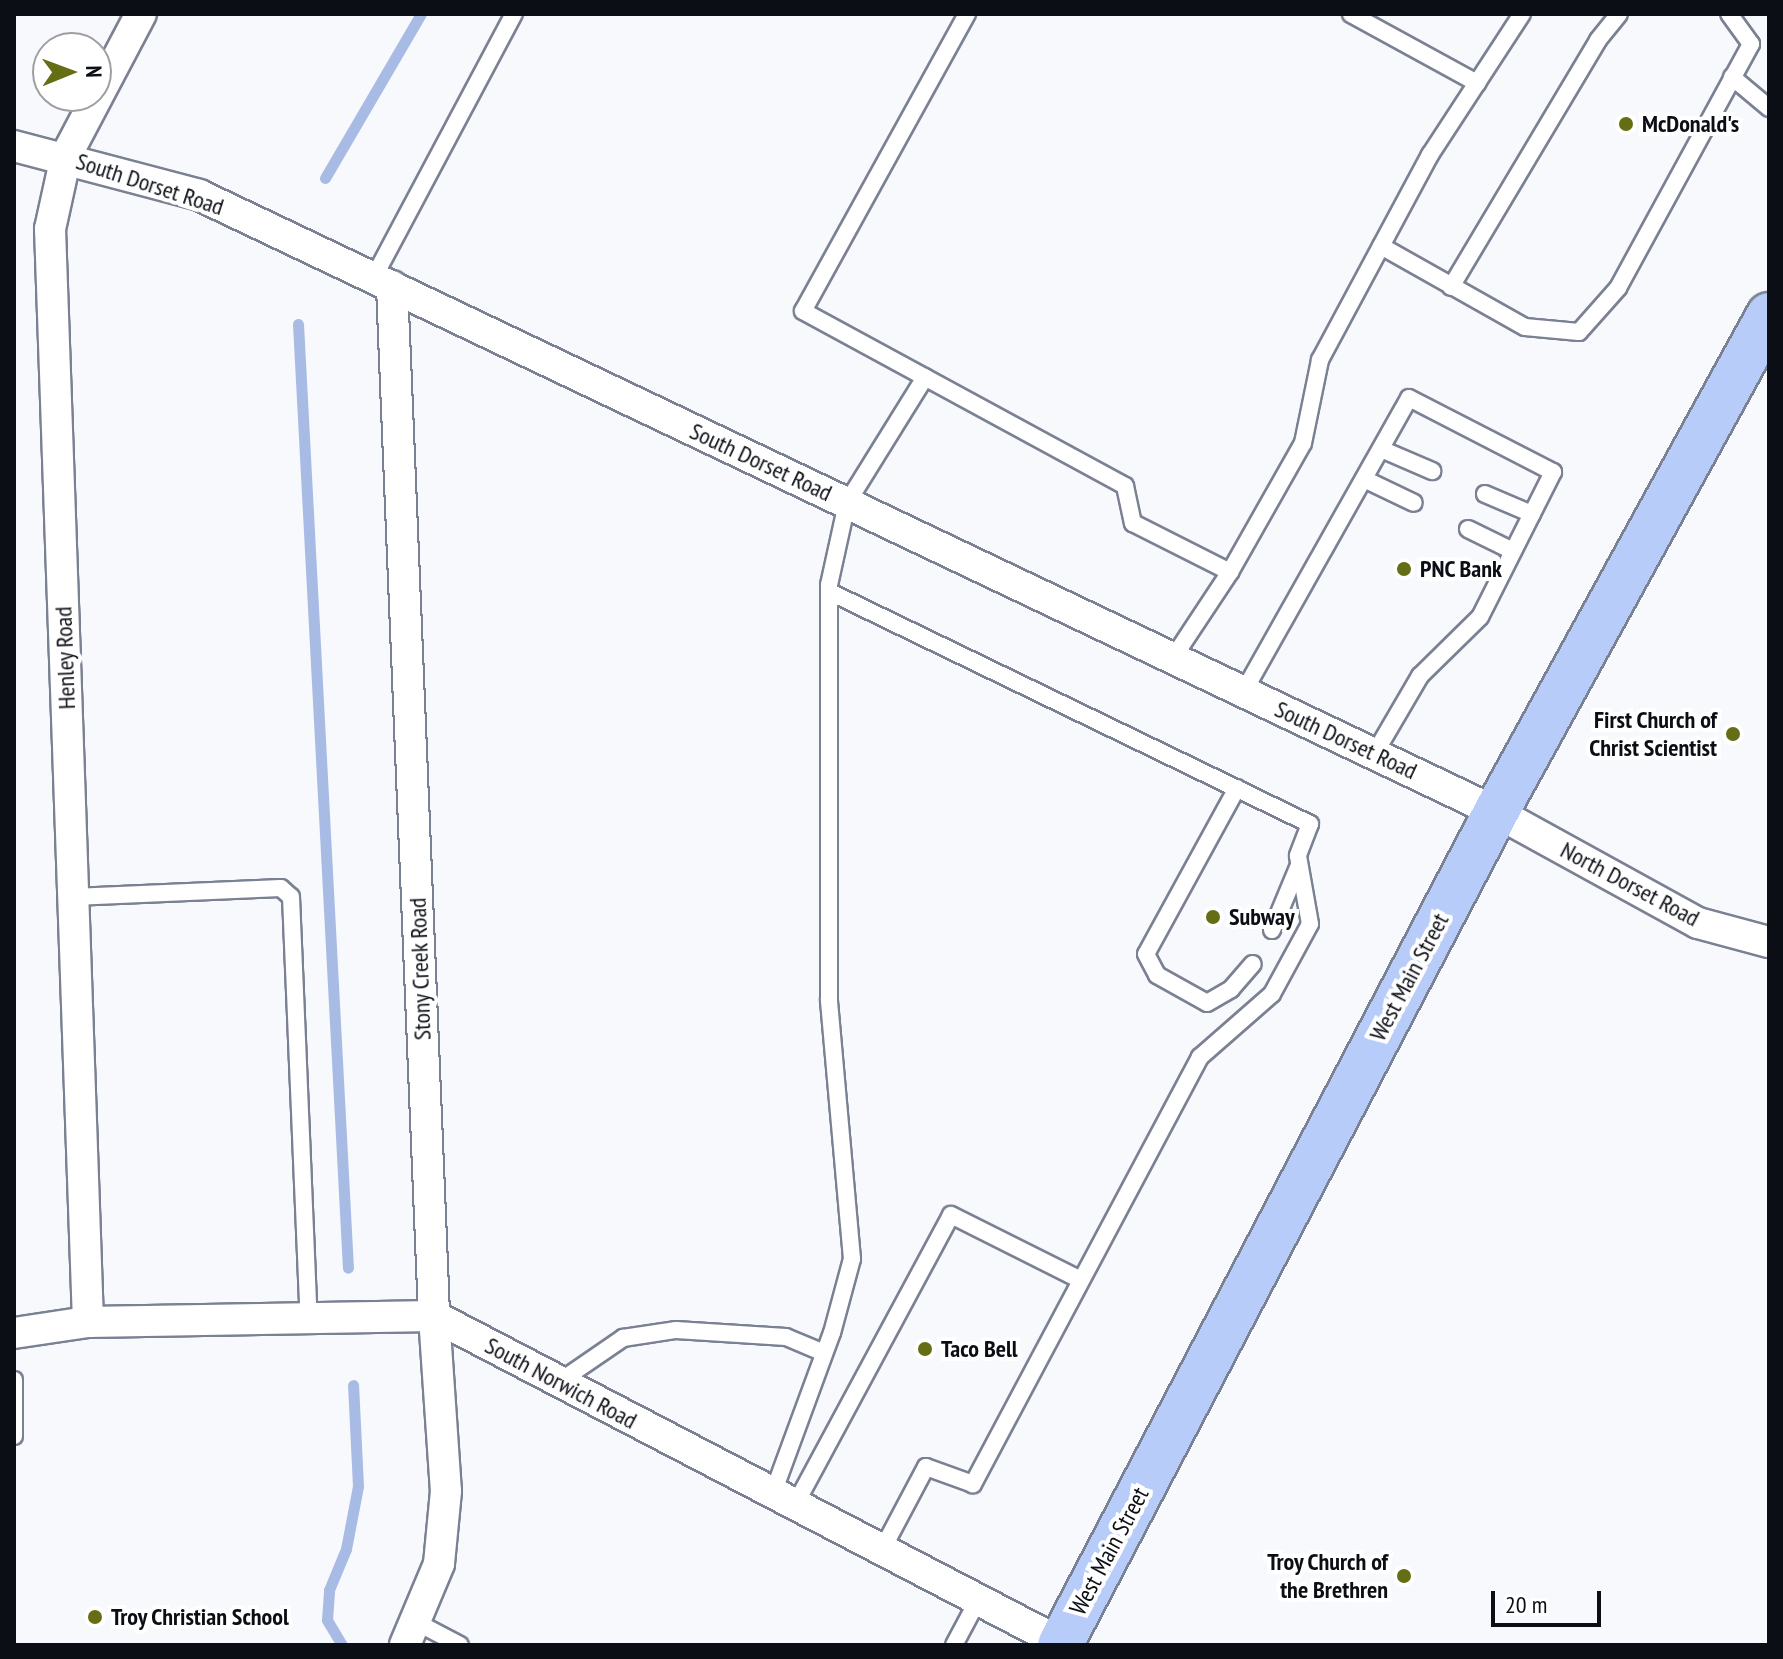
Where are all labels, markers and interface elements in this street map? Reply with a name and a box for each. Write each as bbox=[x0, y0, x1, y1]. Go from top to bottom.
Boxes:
north arrow bbox=[32, 32, 112, 112]
text: N bbox=[80, 65, 108, 78]
place label: McDonald's bbox=[1642, 110, 1739, 138]
marker: McDonald's bbox=[1617, 115, 1635, 133]
street label: South Dorset Road bbox=[73, 147, 227, 221]
street label: South Dorset Road bbox=[685, 417, 837, 507]
place label: PNC Bank bbox=[1420, 555, 1503, 583]
marker: PNC Bank bbox=[1395, 560, 1413, 578]
street label: Henley Road bbox=[49, 606, 81, 710]
street label: South Dorset Road bbox=[1270, 695, 1422, 785]
place label: First Church of Christ Scientist bbox=[1589, 706, 1717, 762]
marker: First Church of Christ Scientist bbox=[1724, 725, 1742, 743]
street label: North Dorset Road bbox=[1556, 835, 1704, 933]
street label: Stony Creek Road bbox=[403, 897, 437, 1041]
place label: Subway bbox=[1229, 903, 1295, 931]
marker: Subway bbox=[1204, 908, 1222, 926]
street label: West Main Street bbox=[1363, 908, 1455, 1046]
street label: South Norwich Road bbox=[480, 1331, 642, 1435]
place label: Taco Bell bbox=[941, 1335, 1018, 1363]
marker: Taco Bell bbox=[916, 1340, 934, 1358]
street label: West Main Street bbox=[1063, 1482, 1155, 1620]
place label: Troy Church of the Brethren bbox=[1266, 1548, 1388, 1604]
marker: Troy Church of the Brethren bbox=[1395, 1567, 1413, 1585]
scale bar bbox=[1495, 1575, 1605, 1625]
text: 20 m bbox=[1505, 1589, 1547, 1620]
place label: Troy Christian School bbox=[111, 1603, 290, 1631]
marker: Troy Christian School bbox=[86, 1608, 104, 1626]

